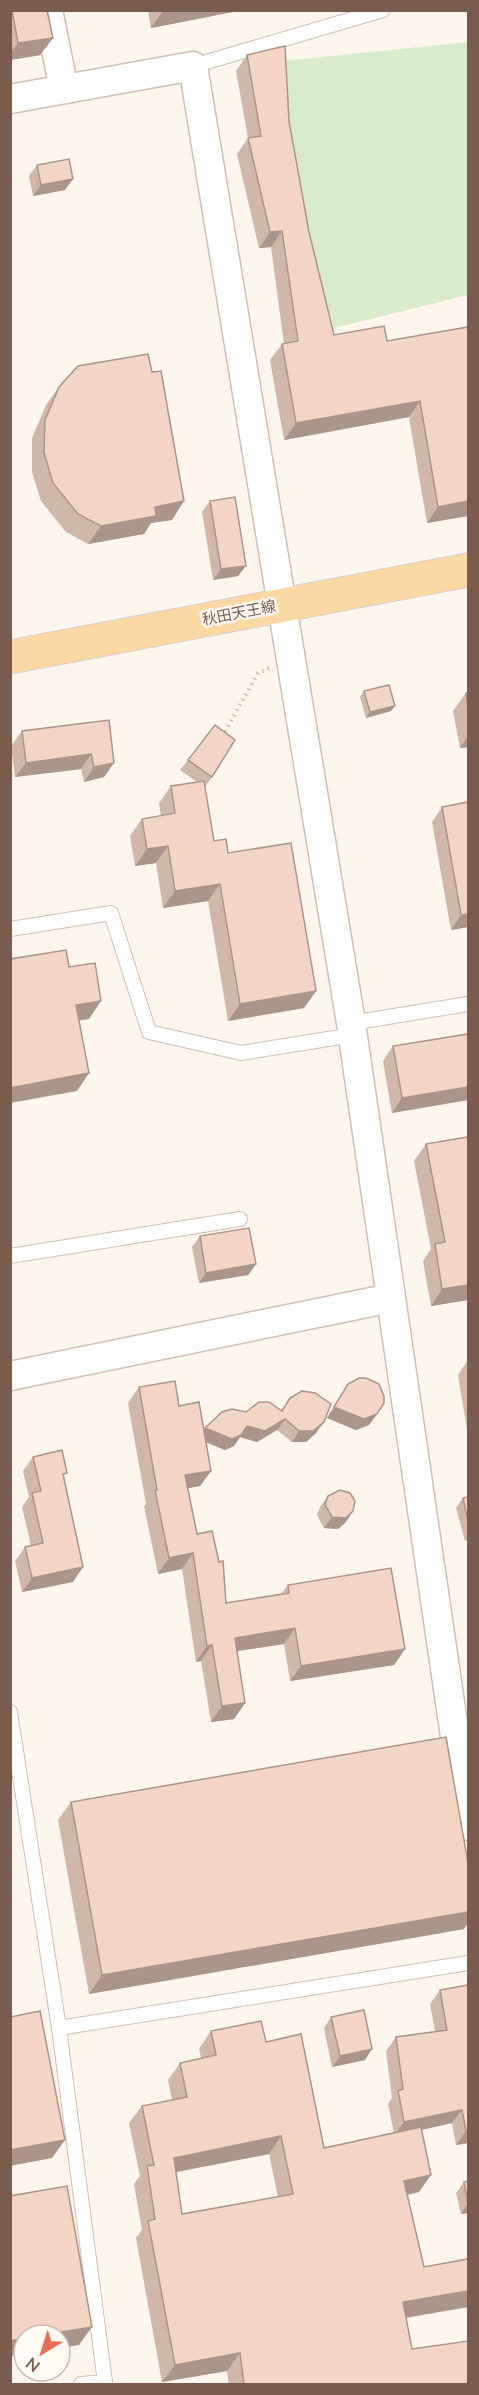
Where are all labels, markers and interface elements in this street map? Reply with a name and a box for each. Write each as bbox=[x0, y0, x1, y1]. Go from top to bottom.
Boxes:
street label: 秋田天王線 bbox=[200, 596, 277, 628]
north arrow bbox=[12, 2323, 72, 2383]
text: N bbox=[22, 2354, 43, 2376]

